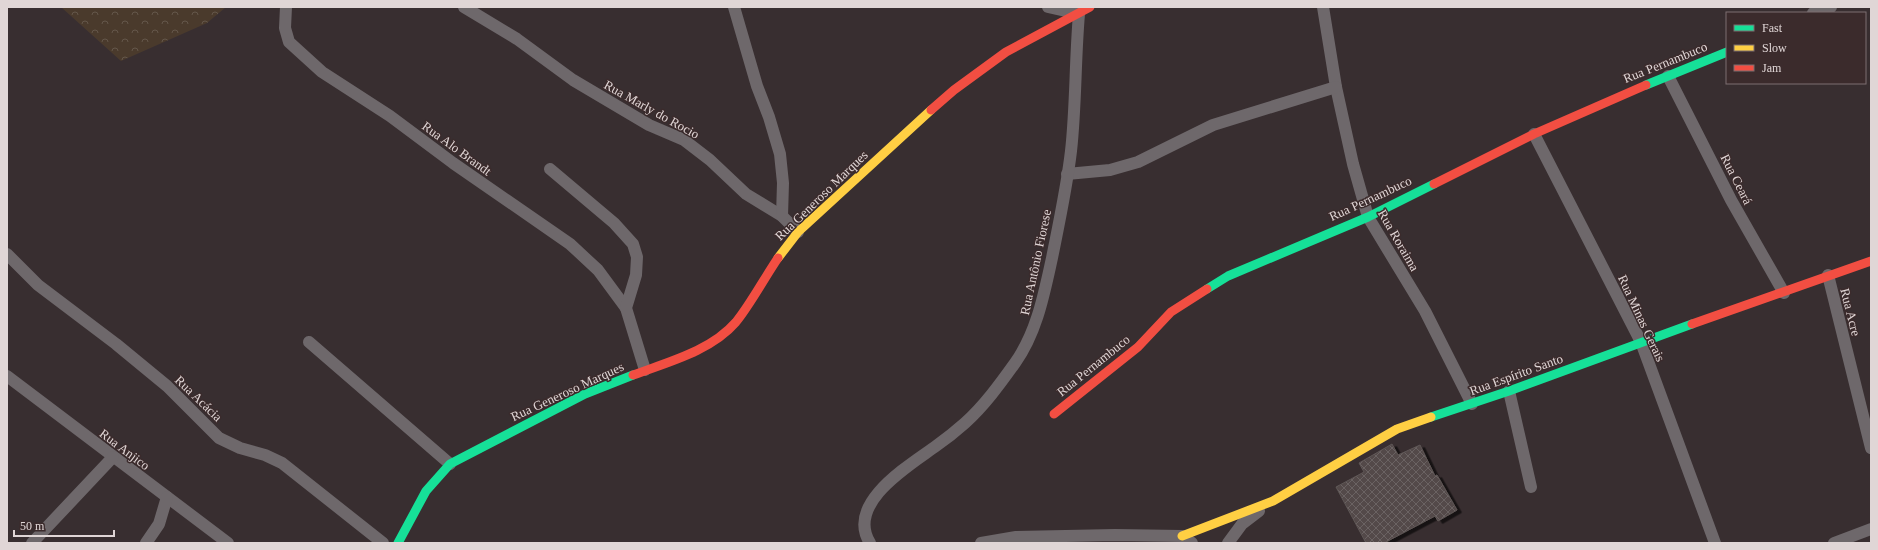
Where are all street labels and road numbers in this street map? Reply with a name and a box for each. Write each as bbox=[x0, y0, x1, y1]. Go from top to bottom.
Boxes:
street label: Rua Pernambuco bbox=[1621, 39, 1709, 86]
street label: Rua Marly do Rocio bbox=[602, 77, 702, 142]
street label: Rua Alo Brandt bbox=[419, 118, 494, 179]
street label: Rua Generoso Marques bbox=[772, 147, 871, 243]
street label: Rua Ceará bbox=[1717, 152, 1756, 207]
street label: Rua Pernambuco bbox=[1327, 173, 1414, 224]
street label: Rua Roraima bbox=[1375, 207, 1422, 274]
street label: Rua Antônio Fiorese bbox=[1017, 208, 1054, 316]
street label: Rua Minas Gerais bbox=[1615, 273, 1668, 364]
street label: Rua Acre bbox=[1837, 287, 1864, 338]
street label: Rua Pernambuco bbox=[1054, 332, 1133, 399]
street label: Rua Espírito Santo bbox=[1467, 351, 1565, 398]
street label: Rua Generoso Marques bbox=[508, 359, 626, 424]
street label: Rua Acácia bbox=[172, 372, 225, 425]
street label: Rua Anjico bbox=[97, 426, 153, 473]

